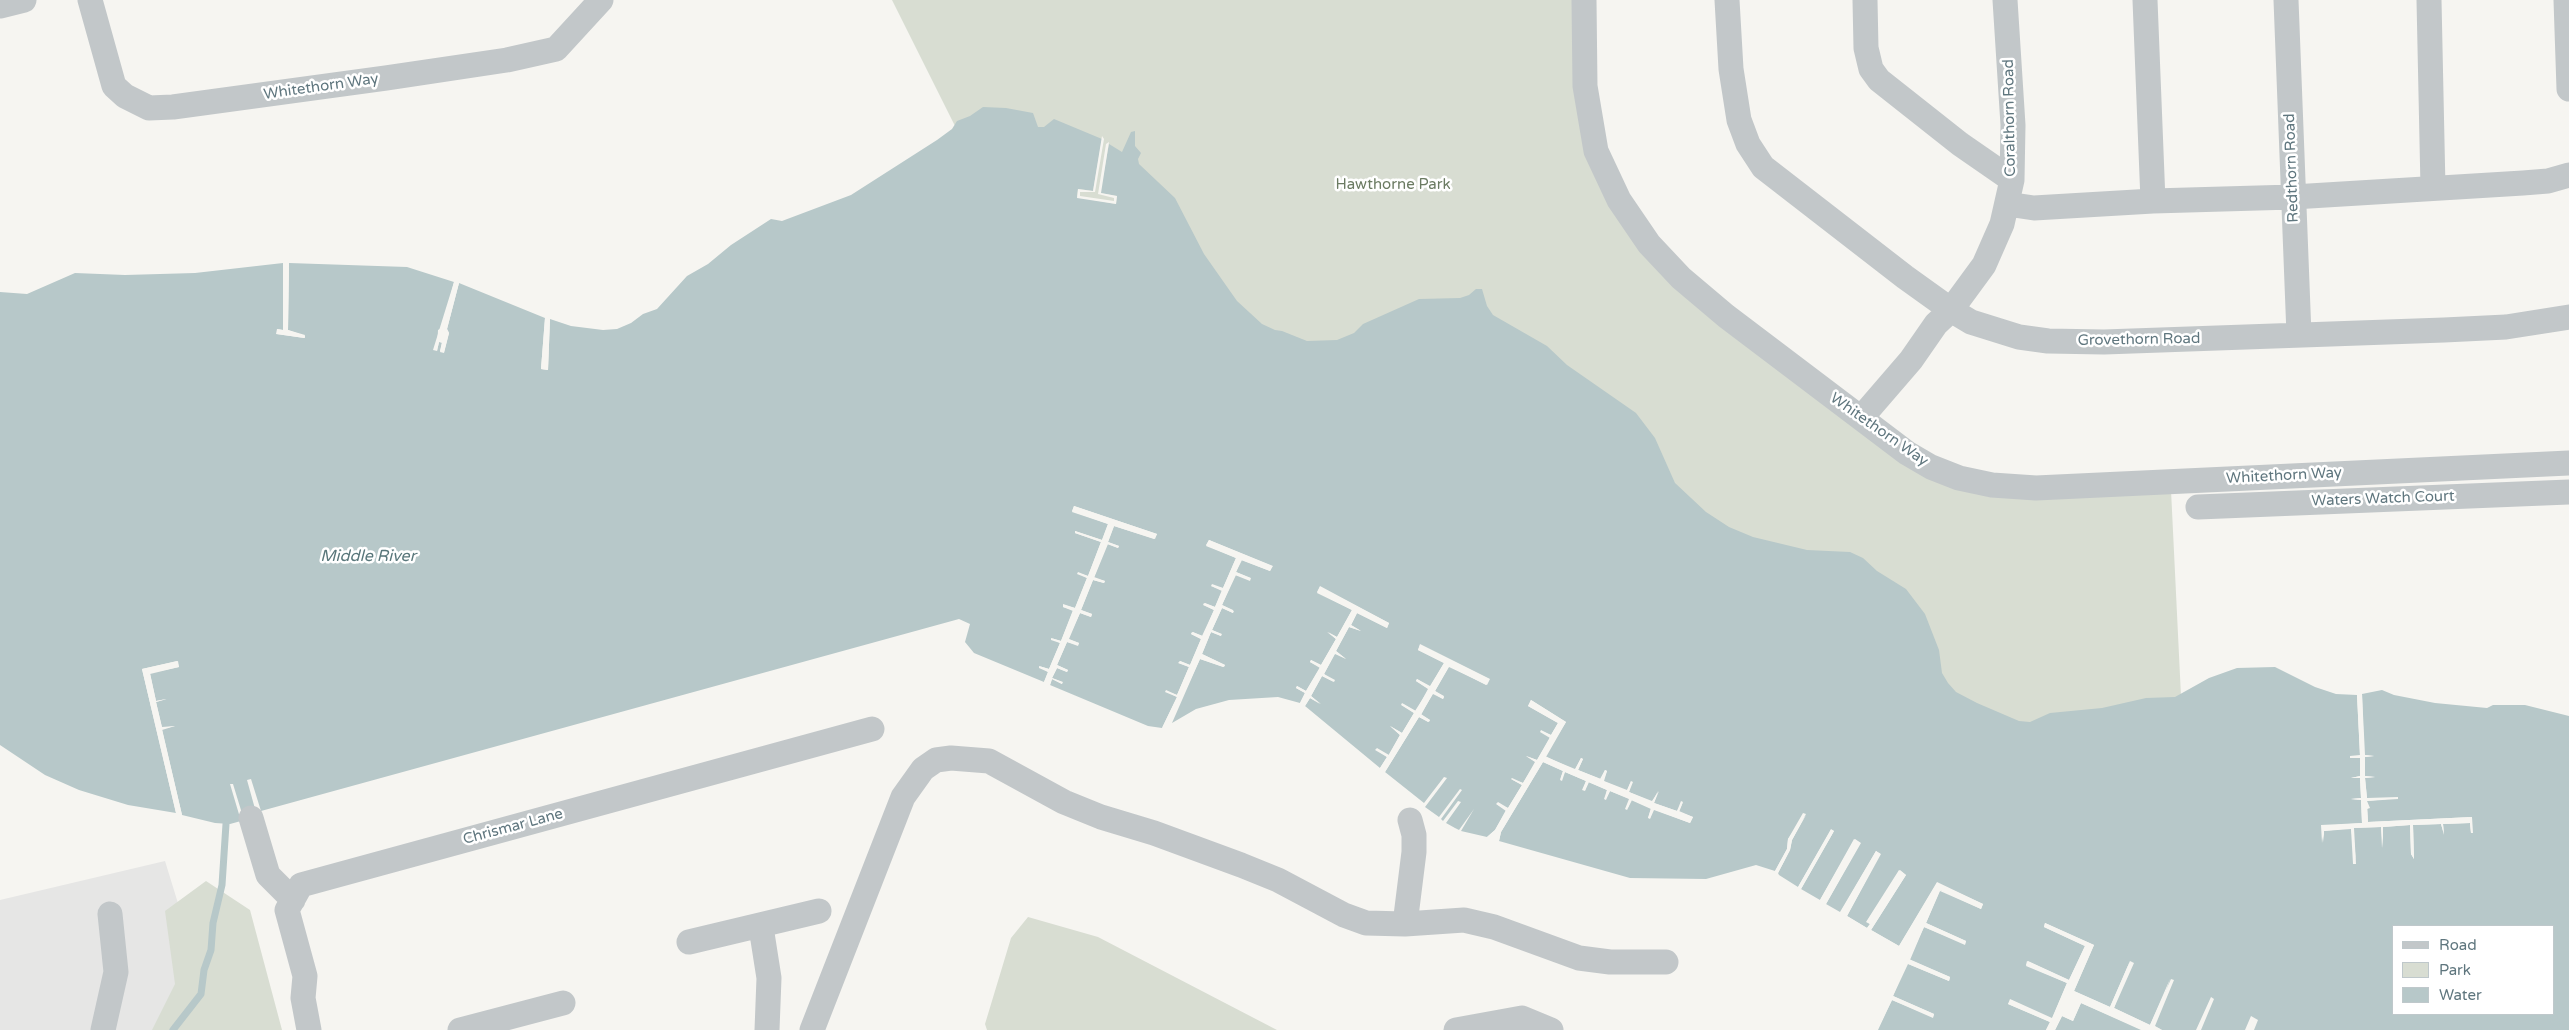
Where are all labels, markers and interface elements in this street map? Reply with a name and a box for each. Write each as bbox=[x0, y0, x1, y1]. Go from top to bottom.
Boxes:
street label: Coralthorn Road bbox=[2000, 59, 2020, 177]
street label: Whitethorn Way bbox=[262, 70, 380, 104]
street label: Redthorn Road bbox=[2281, 113, 2303, 223]
park label: Hawthorne Park bbox=[1335, 176, 1451, 194]
street label: Grovethorn Road bbox=[2078, 330, 2200, 350]
street label: Whitethorn Way bbox=[1826, 389, 1932, 471]
street label: Whitethorn Way bbox=[2226, 464, 2342, 488]
street label: Waters Watch Court bbox=[2311, 488, 2455, 510]
water label: Middle River bbox=[320, 547, 416, 567]
street label: Chrismar Lane bbox=[461, 805, 565, 849]
legend bbox=[2392, 925, 2554, 1015]
text: Road bbox=[2439, 936, 2477, 954]
text: Park bbox=[2439, 961, 2471, 979]
text: Water bbox=[2439, 986, 2482, 1004]

